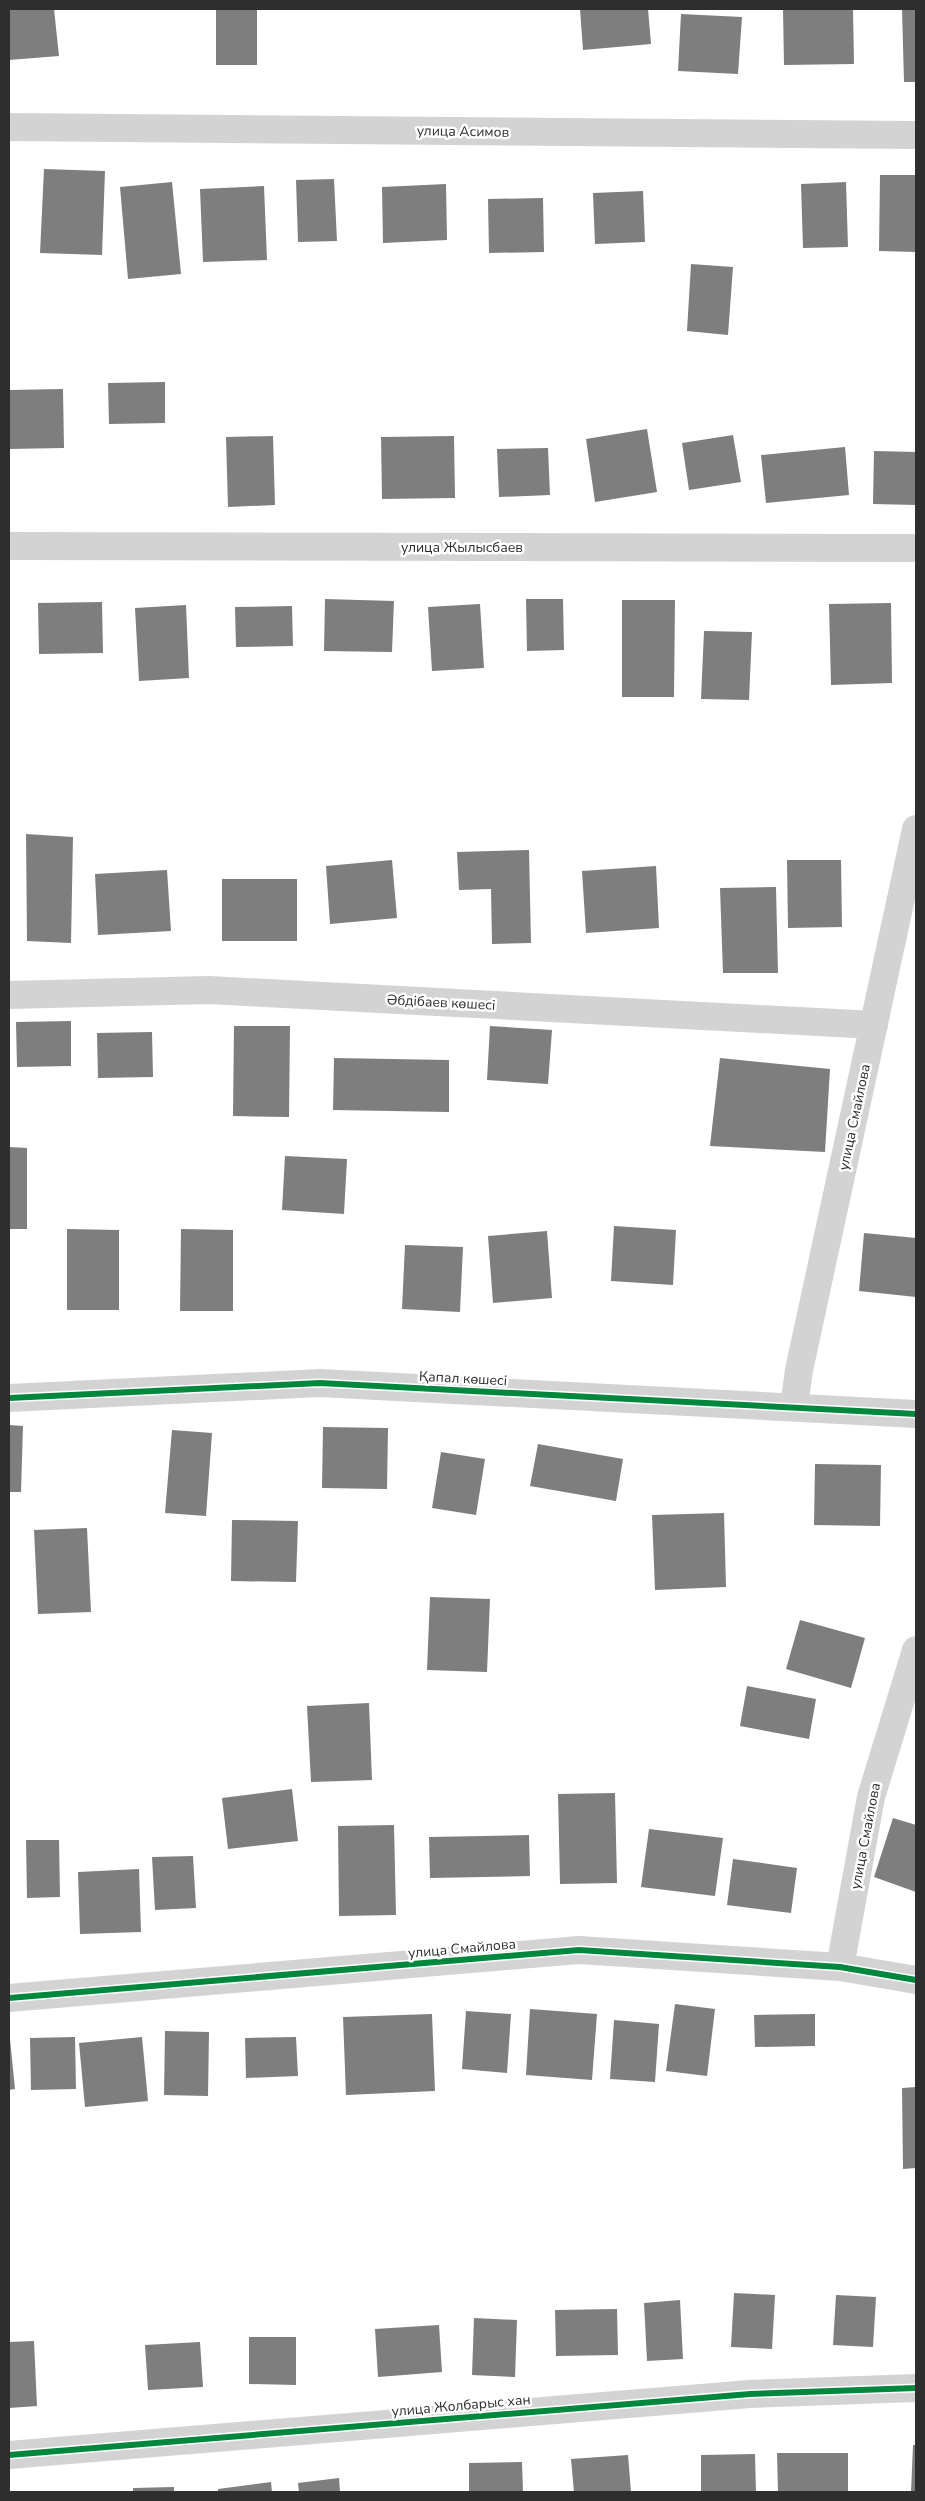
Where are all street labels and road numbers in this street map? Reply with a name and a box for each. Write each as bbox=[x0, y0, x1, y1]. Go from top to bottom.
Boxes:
street label: улица Асимов bbox=[417, 121, 510, 142]
street label: улица Жылысбаев bbox=[401, 538, 523, 557]
street label: Әбдібаев көшесі bbox=[386, 990, 496, 1015]
street label: улица Смайлова bbox=[834, 1062, 875, 1172]
street label: Қапал көшесі bbox=[418, 1367, 508, 1390]
street label: улица Смайлова bbox=[846, 1781, 885, 1891]
street label: улица Смайлова bbox=[407, 1934, 517, 1963]
street label: улица Жолбарыс хан bbox=[391, 2390, 531, 2421]

